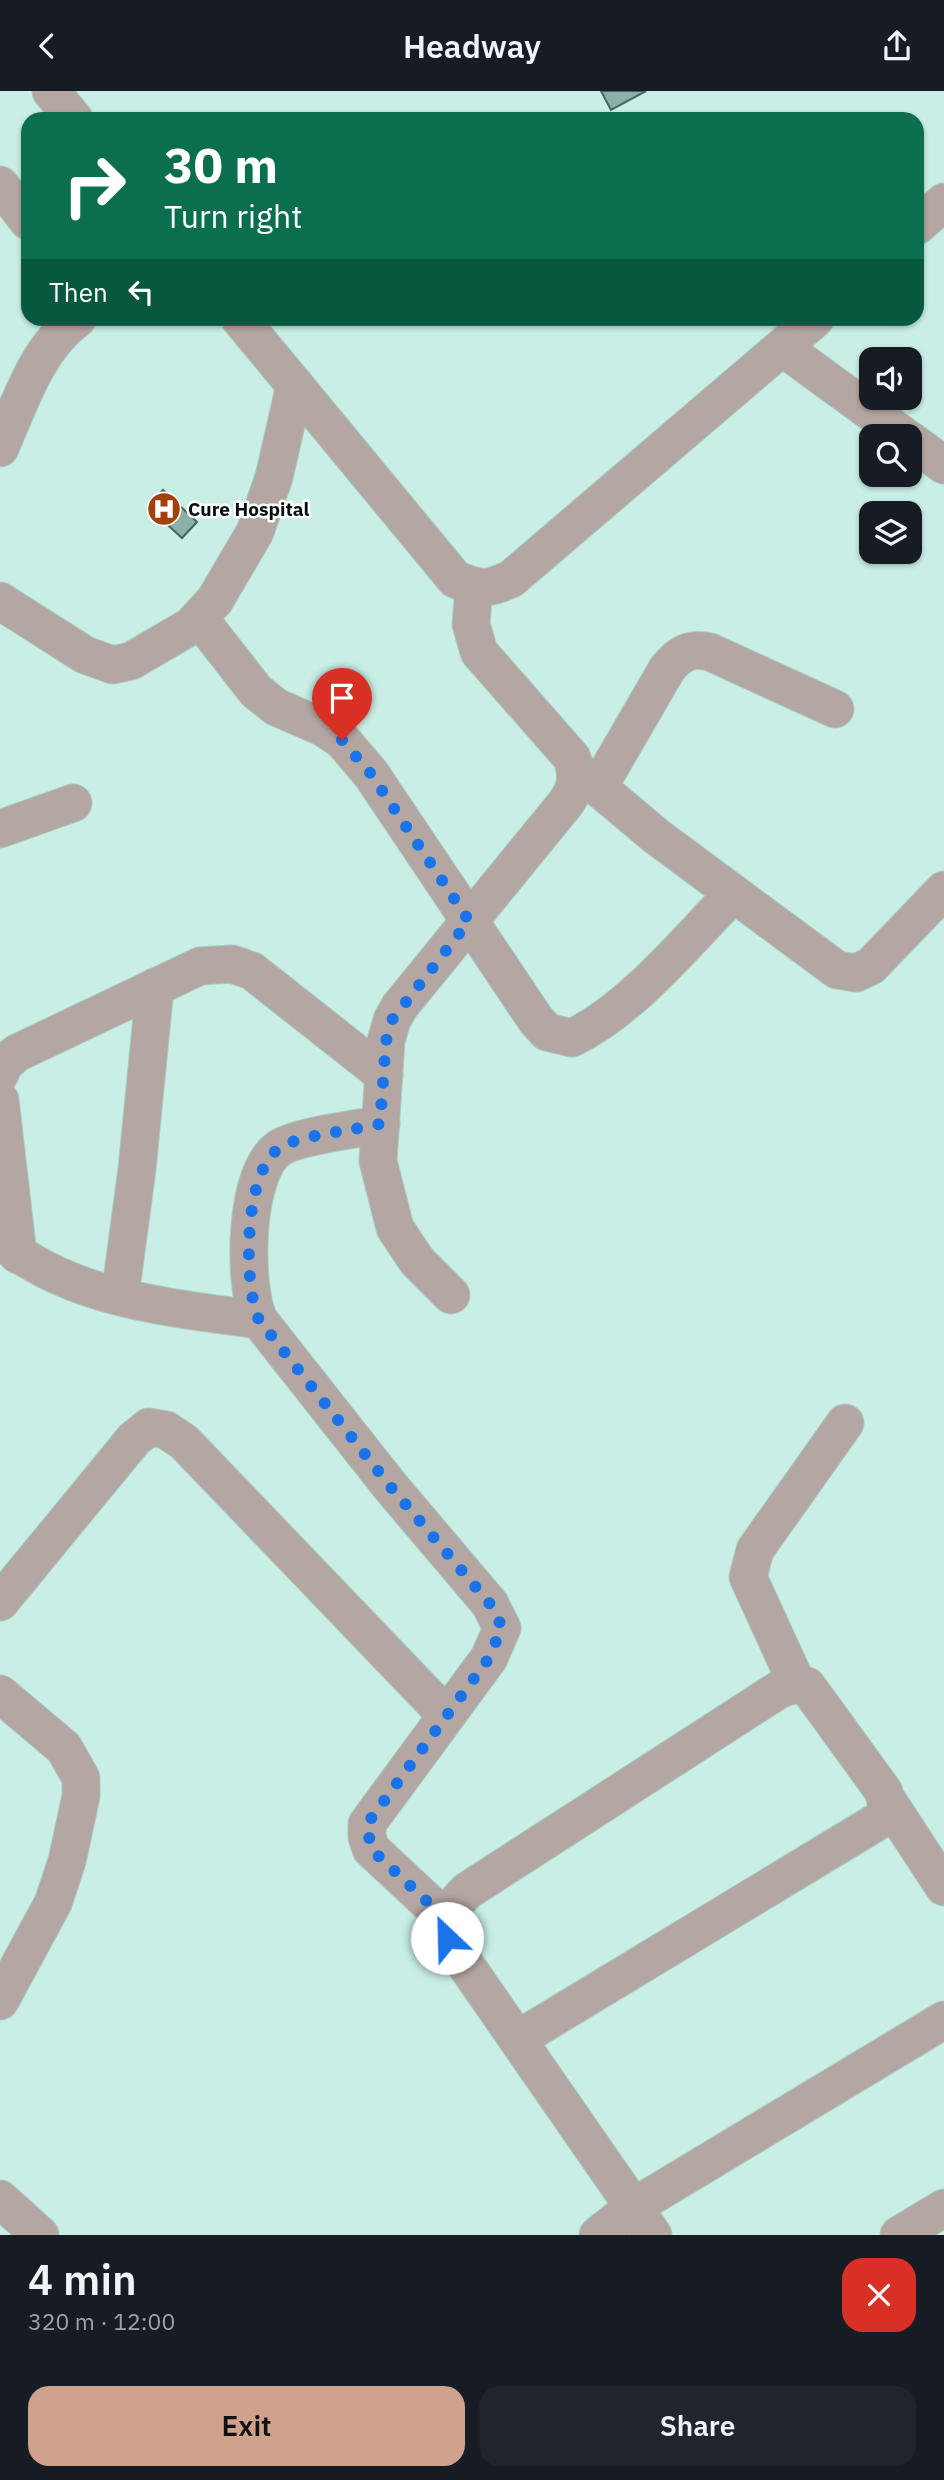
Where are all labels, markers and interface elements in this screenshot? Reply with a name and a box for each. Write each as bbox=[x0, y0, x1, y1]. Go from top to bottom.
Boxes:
text: Headway bbox=[403, 25, 541, 67]
icon: back bbox=[28, 27, 66, 65]
icon: share bbox=[878, 27, 916, 65]
text: 30 m bbox=[164, 133, 278, 196]
icon: right bbox=[49, 140, 140, 231]
text: Turn right bbox=[164, 195, 302, 237]
icon: left bbox=[122, 273, 160, 311]
text: Then bbox=[49, 275, 108, 309]
map controls bbox=[859, 347, 922, 564]
button: sound bbox=[859, 347, 922, 410]
button: search bbox=[859, 424, 922, 487]
hospital icon: Cure Hospital bbox=[145, 490, 183, 528]
place label: Cure Hospital bbox=[188, 497, 310, 521]
button: layers bbox=[859, 501, 922, 564]
pin bbox=[312, 668, 372, 740]
icon: arrive bbox=[323, 679, 361, 717]
position arrow bbox=[410, 1901, 484, 1975]
text: 4 min bbox=[28, 2252, 137, 2307]
button: close bbox=[842, 2258, 916, 2332]
text: 320 m · 12:00 bbox=[28, 2306, 175, 2336]
button: Exit bbox=[28, 2386, 465, 2466]
button: Share bbox=[479, 2386, 916, 2466]

